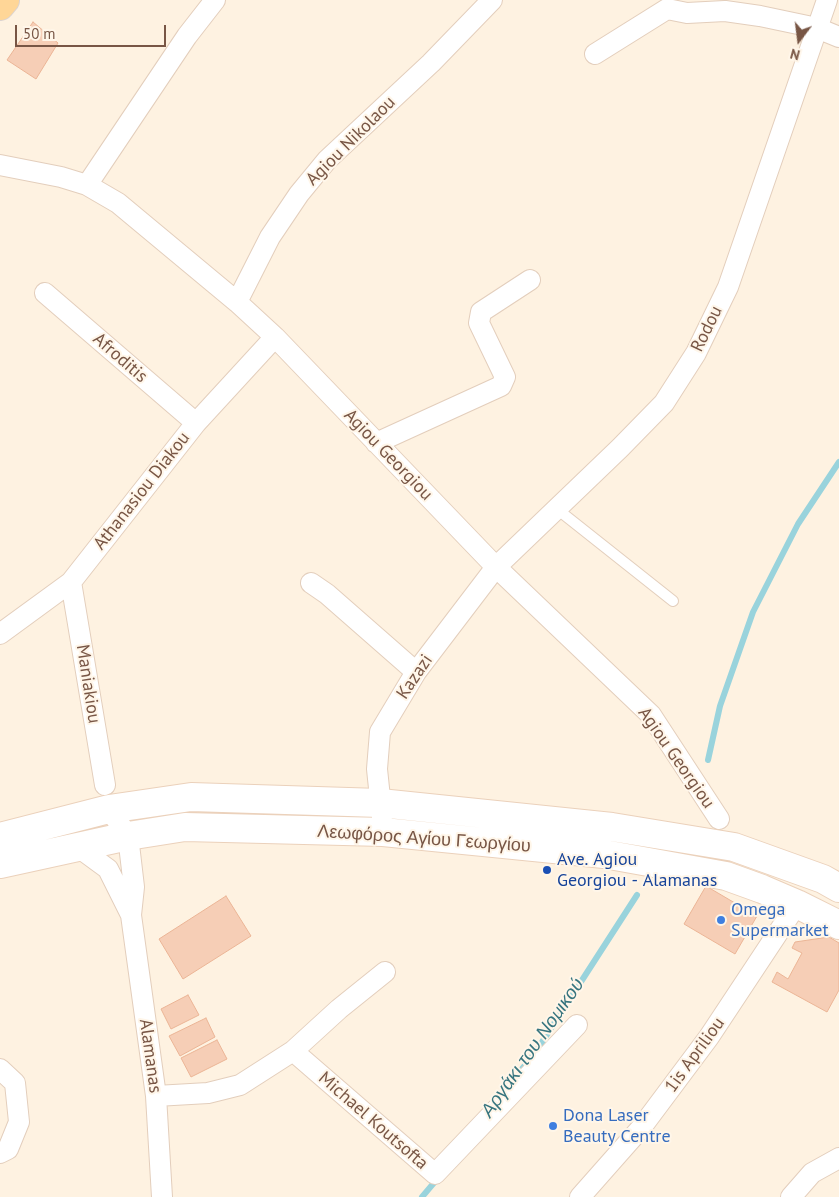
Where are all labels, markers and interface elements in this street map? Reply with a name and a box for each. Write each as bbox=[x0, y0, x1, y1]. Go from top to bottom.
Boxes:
scale bar bbox=[18, 15, 169, 47]
north arrow bbox=[774, 15, 824, 65]
text: 50 m bbox=[23, 24, 56, 43]
text: N bbox=[788, 45, 802, 64]
street label: Agiou Nikolaou bbox=[302, 92, 400, 190]
street label: Rodou bbox=[687, 302, 727, 356]
street label: Afroditis bbox=[88, 329, 152, 387]
street label: Agiou Georgiou bbox=[339, 405, 437, 505]
street label: Athanasiou Diakou bbox=[89, 428, 195, 554]
street label: Maniakiou bbox=[71, 643, 105, 725]
street label: Kazazi bbox=[392, 651, 438, 703]
street label: Agiou Georgiou bbox=[633, 703, 719, 813]
street label: Λεωφόρος Αγίου Γεωργίου bbox=[317, 821, 531, 857]
place label: Ave. Agiou Georgiou - Alamanas bbox=[557, 849, 717, 892]
marker: Ave. Agiou Georgiou - Alamanas bbox=[541, 864, 553, 876]
place label: Omega Supermarket bbox=[731, 899, 829, 942]
marker: Omega Supermarket bbox=[715, 914, 727, 926]
water label: Αργάκι του Νομικού bbox=[477, 974, 589, 1122]
street label: 1is Apriliou bbox=[661, 1013, 729, 1097]
street label: Alamanas bbox=[134, 1018, 166, 1094]
street label: Michael Koutsofta bbox=[314, 1068, 432, 1174]
place label: Dona Laser Beauty Centre bbox=[563, 1105, 671, 1148]
marker: Dona Laser Beauty Centre bbox=[547, 1120, 559, 1132]

